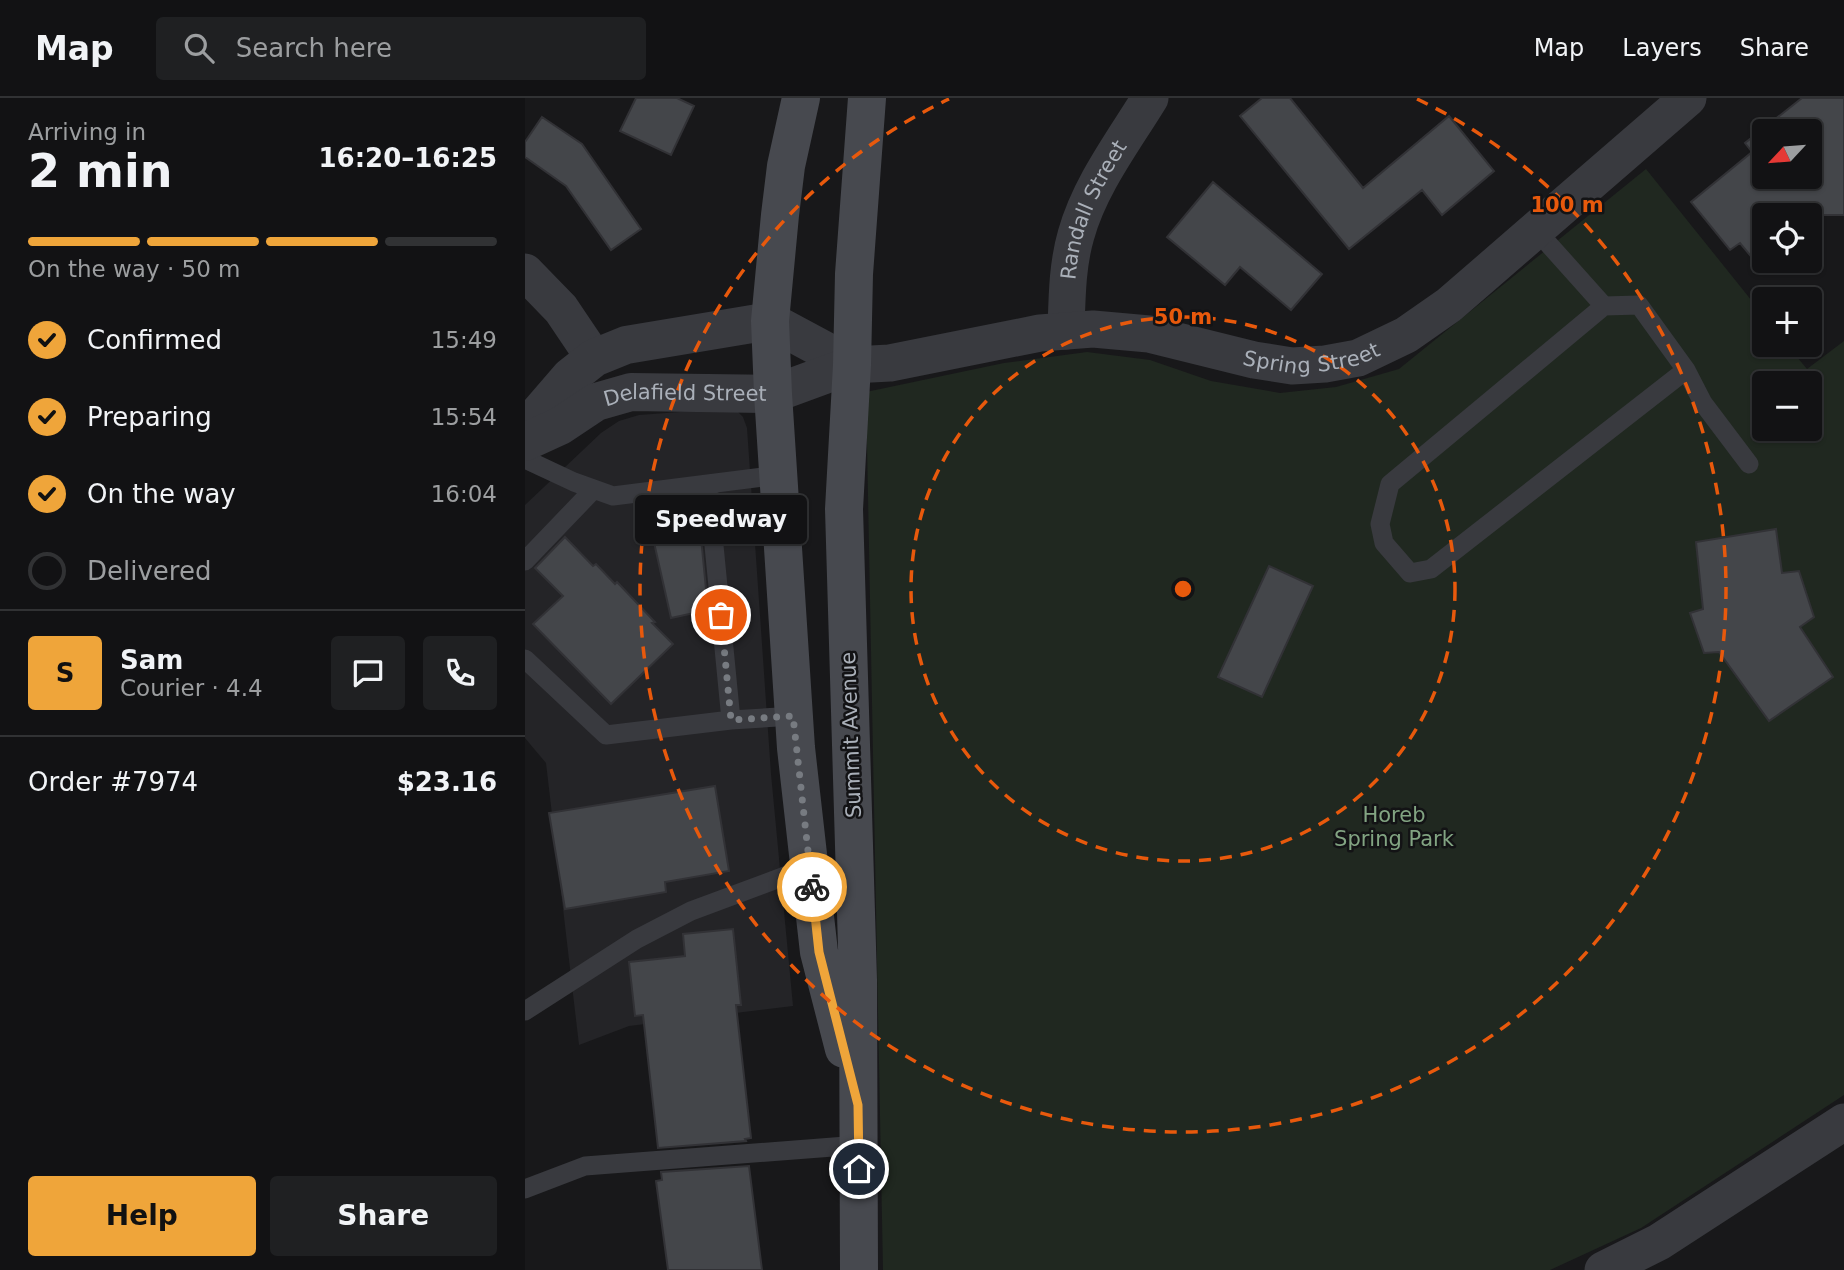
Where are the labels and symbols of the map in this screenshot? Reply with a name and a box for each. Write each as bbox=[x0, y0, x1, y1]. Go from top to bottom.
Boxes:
north arrow bbox=[1752, 119, 1822, 189]
street label: Randall Street bbox=[1056, 136, 1132, 281]
text: 100 m bbox=[1530, 193, 1604, 217]
text: 50 m bbox=[1154, 305, 1212, 329]
street label: Spring Street bbox=[1241, 337, 1384, 379]
street label: Delafield Street bbox=[601, 380, 767, 411]
callout: Speedway bbox=[635, 496, 807, 545]
centre of rings bbox=[1171, 577, 1195, 601]
pin bbox=[691, 585, 751, 645]
street label: Summit Avenue bbox=[836, 651, 866, 819]
park label: Horeb Spring Park bbox=[1334, 803, 1455, 851]
courier bbox=[777, 852, 847, 922]
pin bbox=[829, 1139, 889, 1199]

